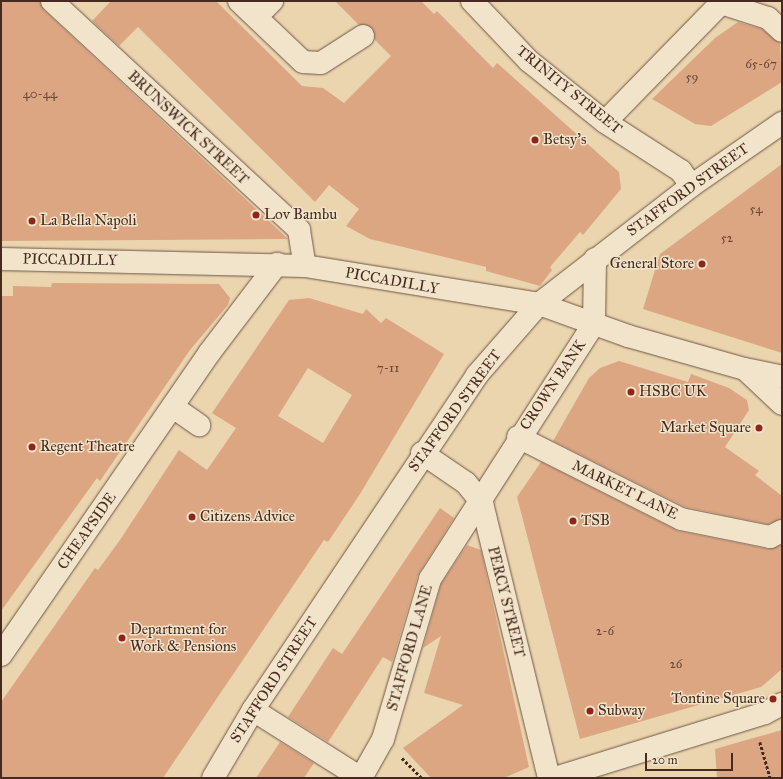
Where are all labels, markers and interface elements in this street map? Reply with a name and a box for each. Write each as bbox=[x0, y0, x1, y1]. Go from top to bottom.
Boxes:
street label: TRINITY STREET bbox=[513, 42, 625, 138]
house number: 65-67 bbox=[745, 56, 777, 72]
street label: BRUNSWICK STREET bbox=[124, 67, 252, 189]
house number: 59 bbox=[685, 69, 699, 85]
house number: 40-44 bbox=[23, 86, 57, 102]
place label: Betsy's bbox=[543, 131, 586, 149]
marker: Betsy's bbox=[530, 135, 540, 145]
street label: STAFFORD STREET bbox=[623, 140, 753, 240]
house number: 54 bbox=[750, 201, 762, 217]
place label: Lov Bambu bbox=[264, 206, 337, 224]
marker: Lov Bambu bbox=[251, 210, 261, 220]
place label: La Bella Napoli bbox=[40, 212, 137, 230]
marker: La Bella Napoli bbox=[27, 216, 37, 226]
house number: 52 bbox=[721, 230, 733, 246]
street label: PICCADILLY bbox=[22, 250, 118, 270]
place label: General Store bbox=[610, 255, 694, 273]
marker: General Store bbox=[697, 259, 707, 269]
street label: PICCADILLY bbox=[344, 264, 440, 298]
street label: CROWN BANK bbox=[516, 336, 590, 434]
street label: STAFFORD STREET bbox=[405, 346, 505, 476]
house number: 7-11 bbox=[377, 360, 399, 376]
place label: HSBC UK bbox=[639, 383, 706, 401]
marker: HSBC UK bbox=[626, 387, 636, 397]
place label: Market Square bbox=[660, 419, 751, 437]
marker: Market Square bbox=[754, 423, 764, 433]
place label: Regent Theatre bbox=[40, 438, 135, 456]
marker: Regent Theatre bbox=[27, 442, 37, 452]
street label: MARKET LANE bbox=[569, 456, 681, 524]
street label: CHEAPSIDE bbox=[54, 489, 120, 573]
place label: Citizens Advice bbox=[200, 508, 295, 526]
marker: Citizens Advice bbox=[187, 512, 197, 522]
place label: TSB bbox=[581, 512, 610, 530]
marker: TSB bbox=[568, 516, 578, 526]
street label: PERCY STREET bbox=[484, 545, 528, 659]
street label: STAFFORD LANE bbox=[383, 583, 437, 713]
street label: STAFFORD STREET bbox=[227, 614, 321, 746]
place label: Department for Work & Pensions bbox=[130, 620, 236, 655]
house number: 2-6 bbox=[596, 623, 614, 639]
marker: Department for Work & Pensions bbox=[117, 633, 127, 643]
house number: 26 bbox=[669, 656, 683, 672]
place label: Tontine Square bbox=[671, 690, 765, 708]
marker: Tontine Square bbox=[768, 694, 778, 704]
place label: Subway bbox=[598, 702, 645, 720]
marker: Subway bbox=[585, 706, 595, 716]
scale bar bbox=[647, 745, 735, 771]
text: 20 m bbox=[652, 753, 678, 767]

